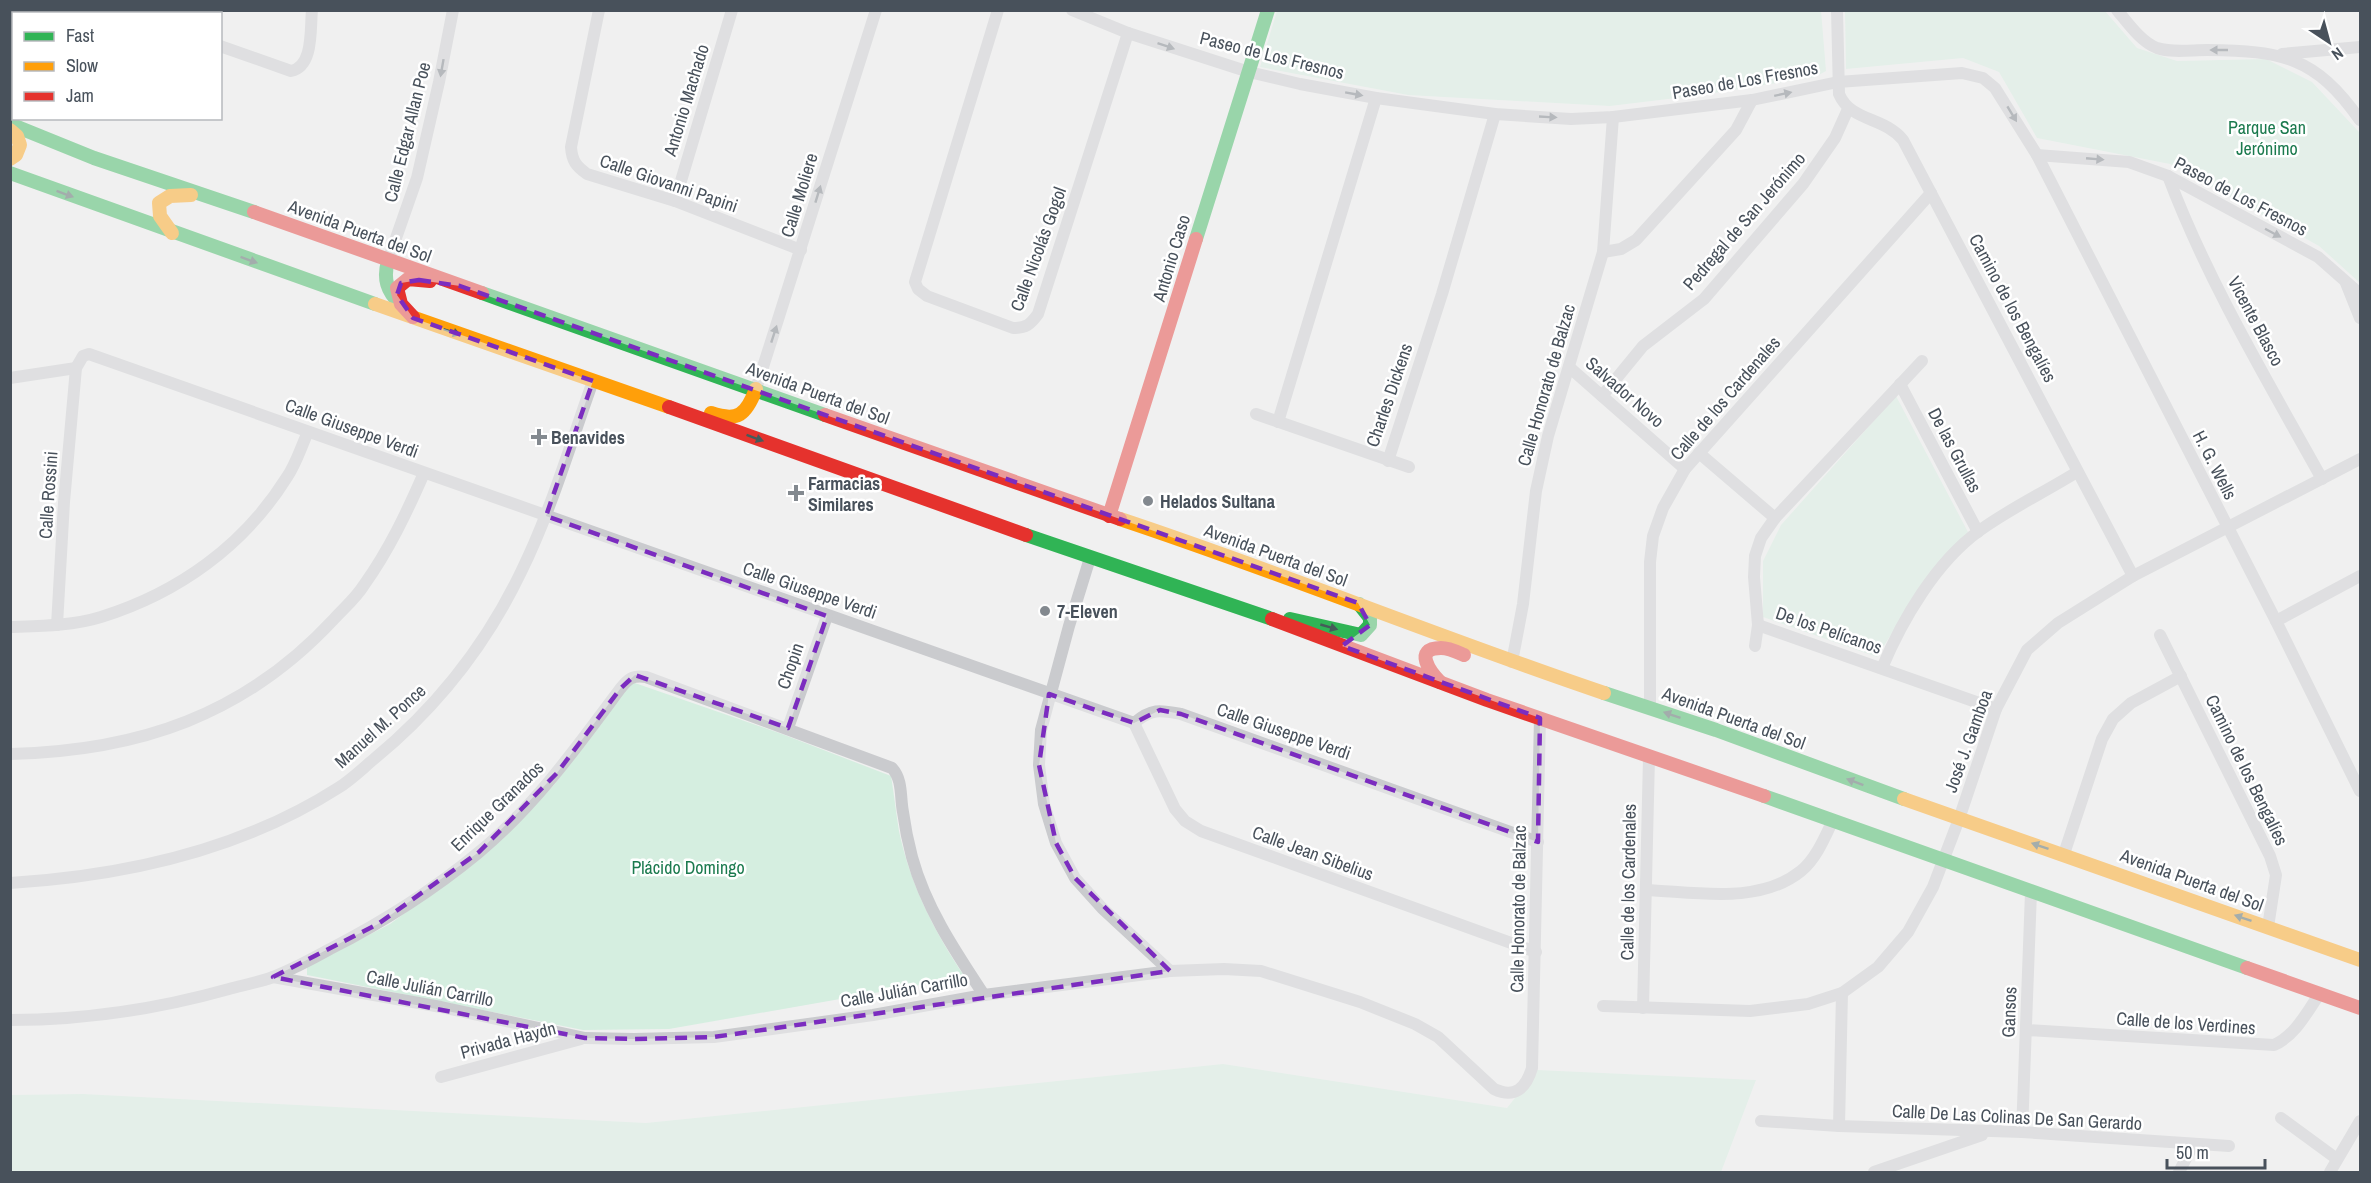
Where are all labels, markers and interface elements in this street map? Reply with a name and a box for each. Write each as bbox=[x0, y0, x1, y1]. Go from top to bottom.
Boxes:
legend bbox=[12, 12, 222, 120]
north arrow bbox=[2299, 12, 2359, 72]
text: Fast bbox=[66, 23, 94, 48]
street label: Paseo de Los Fresnos bbox=[1197, 25, 1347, 85]
street label: Antonio Machado bbox=[657, 41, 715, 160]
one-way arrow bbox=[1157, 41, 1175, 51]
text: N bbox=[2328, 42, 2348, 66]
one-way arrow bbox=[2210, 45, 2229, 55]
text: Slow bbox=[66, 53, 98, 78]
street label: Paseo de Los Fresnos bbox=[1670, 55, 1820, 105]
street label: Calle Edgar Allan Poe bbox=[378, 59, 436, 205]
one-way arrow bbox=[437, 59, 446, 78]
text: Jam bbox=[66, 83, 94, 108]
one-way arrow bbox=[1774, 89, 1793, 98]
one-way arrow bbox=[1345, 90, 1364, 99]
one-way arrow bbox=[2007, 106, 2018, 122]
one-way arrow bbox=[1538, 113, 1557, 122]
park label: Parque San Jerónimo bbox=[2228, 115, 2306, 161]
street label: Pedregal de San Jerónimo bbox=[1677, 147, 1811, 295]
street label: Calle Giovanni Papini bbox=[597, 148, 741, 218]
street label: Calle Moliere bbox=[774, 150, 824, 240]
street label: Paseo de Los Fresnos bbox=[2170, 150, 2312, 242]
one-way arrow bbox=[2086, 154, 2105, 164]
street label: Calle Nicolás Gogol bbox=[1004, 183, 1072, 315]
one-way arrow bbox=[814, 185, 824, 203]
one-way arrow bbox=[56, 190, 74, 199]
street label: Avenida Puerta del Sol bbox=[284, 193, 435, 269]
street label: Antonio Caso bbox=[1146, 212, 1196, 305]
one-way arrow bbox=[2265, 228, 2282, 238]
street label: Camino de los Bengalíes bbox=[1963, 229, 2063, 387]
one-way arrow bbox=[240, 256, 258, 266]
street label: Vicente Blasco bbox=[2222, 272, 2290, 370]
street label: Calle Honorato de Balzac bbox=[1511, 301, 1581, 469]
one-way arrow bbox=[770, 325, 779, 343]
one-way arrow bbox=[444, 327, 462, 337]
street label: Calle de los Cardenales bbox=[1664, 331, 1786, 465]
street label: Charles Dickens bbox=[1360, 340, 1418, 450]
street label: Salvador Novo bbox=[1580, 351, 1670, 433]
street label: Avenida Puerta del Sol bbox=[742, 355, 893, 431]
street label: Calle Giuseppe Verdi bbox=[282, 392, 422, 464]
street label: De las Grullas bbox=[1922, 403, 1988, 497]
place label: Benavides bbox=[551, 425, 625, 450]
street label: H. G. Wells bbox=[2187, 426, 2243, 504]
marker: Benavides bbox=[532, 430, 546, 444]
one-way arrow bbox=[747, 433, 765, 443]
street label: Calle Rossini bbox=[32, 450, 64, 540]
place label: Farmacias Similares bbox=[808, 471, 880, 517]
marker: Farmacias Similares bbox=[789, 486, 803, 500]
place label: Helados Sultana bbox=[1160, 489, 1276, 514]
marker: Helados Sultana bbox=[1141, 494, 1155, 508]
street label: Avenida Puerta del Sol bbox=[1200, 517, 1351, 593]
street label: Calle Giuseppe Verdi bbox=[740, 555, 880, 625]
place label: 7-Eleven bbox=[1057, 599, 1118, 624]
street label: De los Pelícanos bbox=[1773, 600, 1885, 660]
marker: 7-Eleven bbox=[1038, 604, 1052, 618]
one-way arrow bbox=[1319, 622, 1338, 632]
street label: Chopin bbox=[770, 639, 810, 693]
street label: Manuel M. Ponce bbox=[329, 678, 431, 774]
street label: Avenida Puerta del Sol bbox=[1658, 680, 1809, 756]
street label: José J. Gamboa bbox=[1938, 686, 1998, 796]
street label: Camino de los Bengalíes bbox=[2200, 690, 2294, 850]
street label: Calle Giuseppe Verdi bbox=[1214, 696, 1354, 766]
one-way arrow bbox=[1663, 709, 1681, 719]
street label: Enrique Granados bbox=[445, 755, 549, 857]
one-way arrow bbox=[1846, 776, 1864, 786]
street label: Calle de los Cardenales bbox=[1614, 803, 1642, 961]
street label: Calle Jean Sibelius bbox=[1249, 820, 1377, 886]
street label: Calle Honorato de Balzac bbox=[1504, 825, 1532, 993]
one-way arrow bbox=[2030, 840, 2048, 850]
street label: Avenida Puerta del Sol bbox=[2116, 842, 2267, 918]
park label: Plácido Domingo bbox=[631, 855, 745, 880]
one-way arrow bbox=[2234, 912, 2252, 922]
street label: Calle Julián Carrillo bbox=[364, 963, 496, 1013]
street label: Calle Julián Carrillo bbox=[838, 967, 970, 1013]
street label: Gansos bbox=[1996, 986, 2022, 1038]
street label: Calle de los Verdines bbox=[2116, 1006, 2256, 1040]
street label: Privada Haydn bbox=[458, 1015, 558, 1065]
street label: Calle De Las Colinas De San Gerardo bbox=[1891, 1098, 2143, 1136]
scale bar bbox=[2167, 1132, 2264, 1170]
text: 50 m bbox=[2176, 1140, 2209, 1165]

